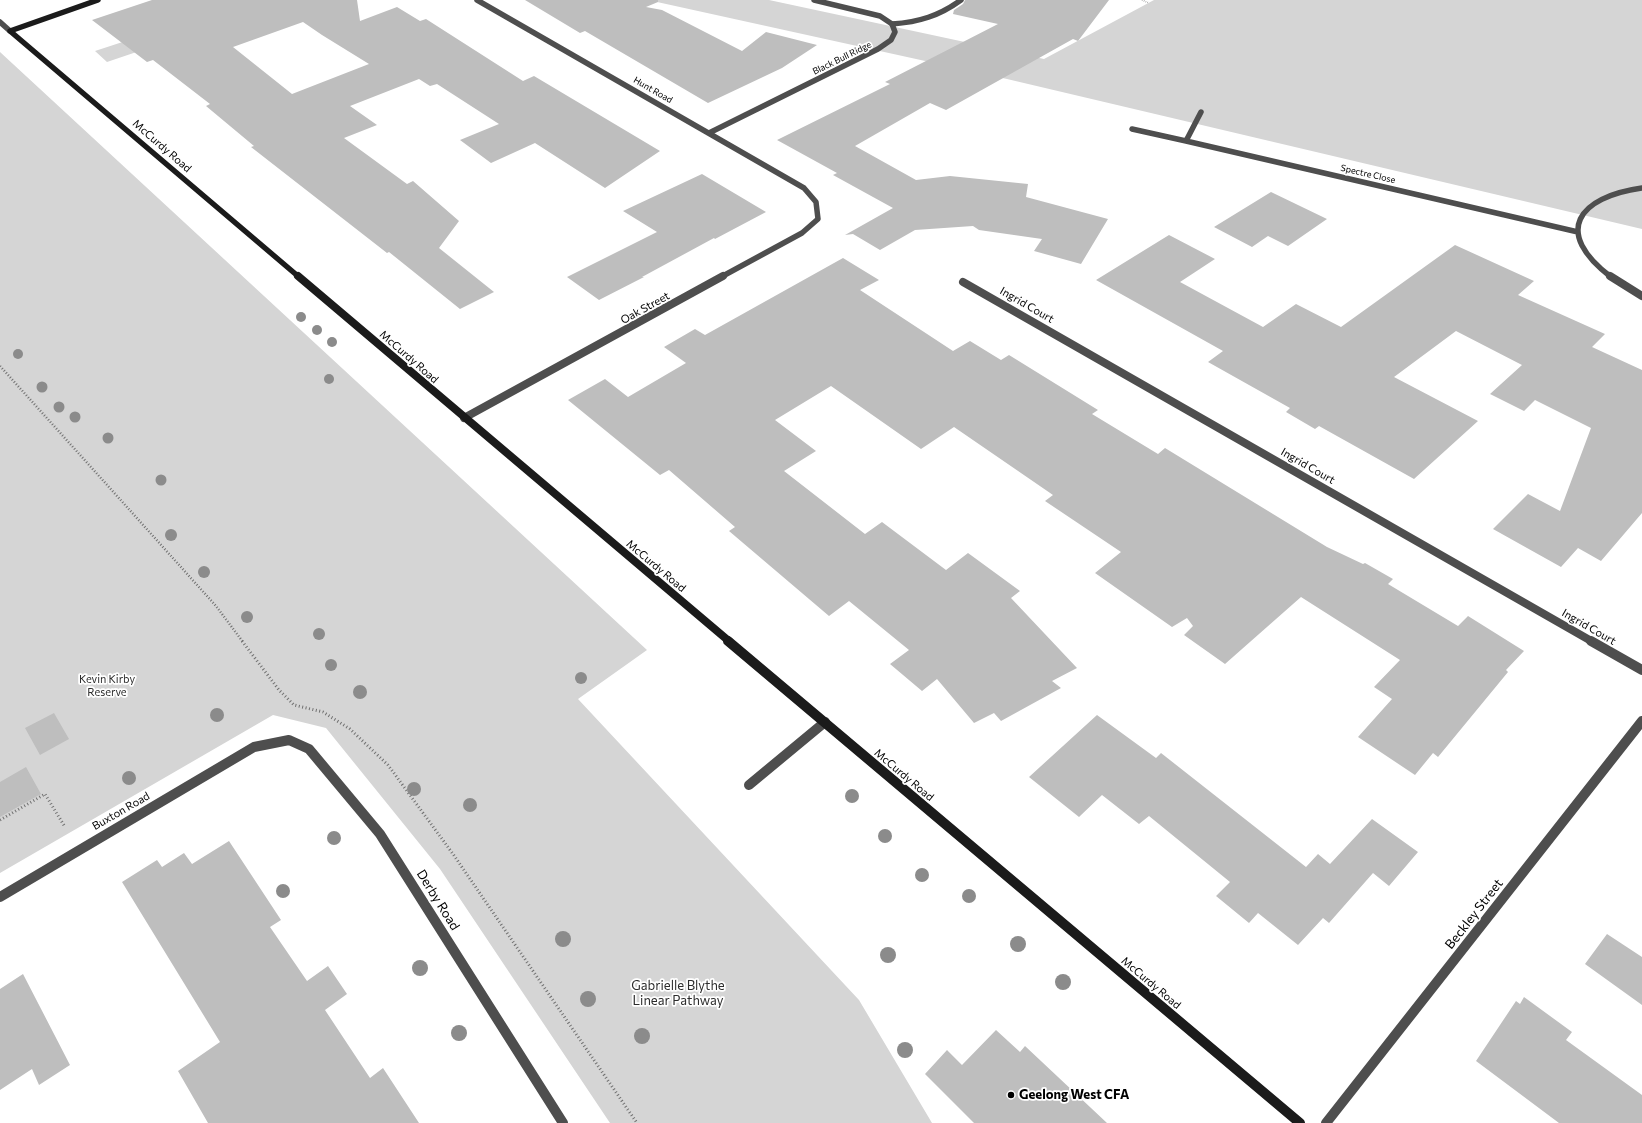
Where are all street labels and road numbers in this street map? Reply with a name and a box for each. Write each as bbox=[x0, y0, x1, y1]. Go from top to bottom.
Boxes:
street label: Black Bull Ridge bbox=[811, 39, 873, 77]
street label: Hunt Road bbox=[632, 74, 674, 106]
street label: McCurdy Road bbox=[130, 117, 194, 175]
street label: Spectre Close bbox=[1340, 162, 1396, 186]
street label: Ingrid Court bbox=[998, 284, 1056, 326]
street label: Oak Street bbox=[618, 289, 672, 327]
street label: McCurdy Road bbox=[377, 328, 441, 386]
street label: Ingrid Court bbox=[1279, 445, 1337, 487]
street label: McCurdy Road bbox=[624, 537, 688, 595]
street label: Ingrid Court bbox=[1560, 606, 1618, 648]
street label: McCurdy Road bbox=[872, 746, 936, 804]
street label: Buxton Road bbox=[90, 789, 152, 833]
street label: Derby Road bbox=[413, 867, 463, 933]
street label: Beckley Street bbox=[1442, 876, 1506, 952]
street label: McCurdy Road bbox=[1119, 954, 1183, 1012]

